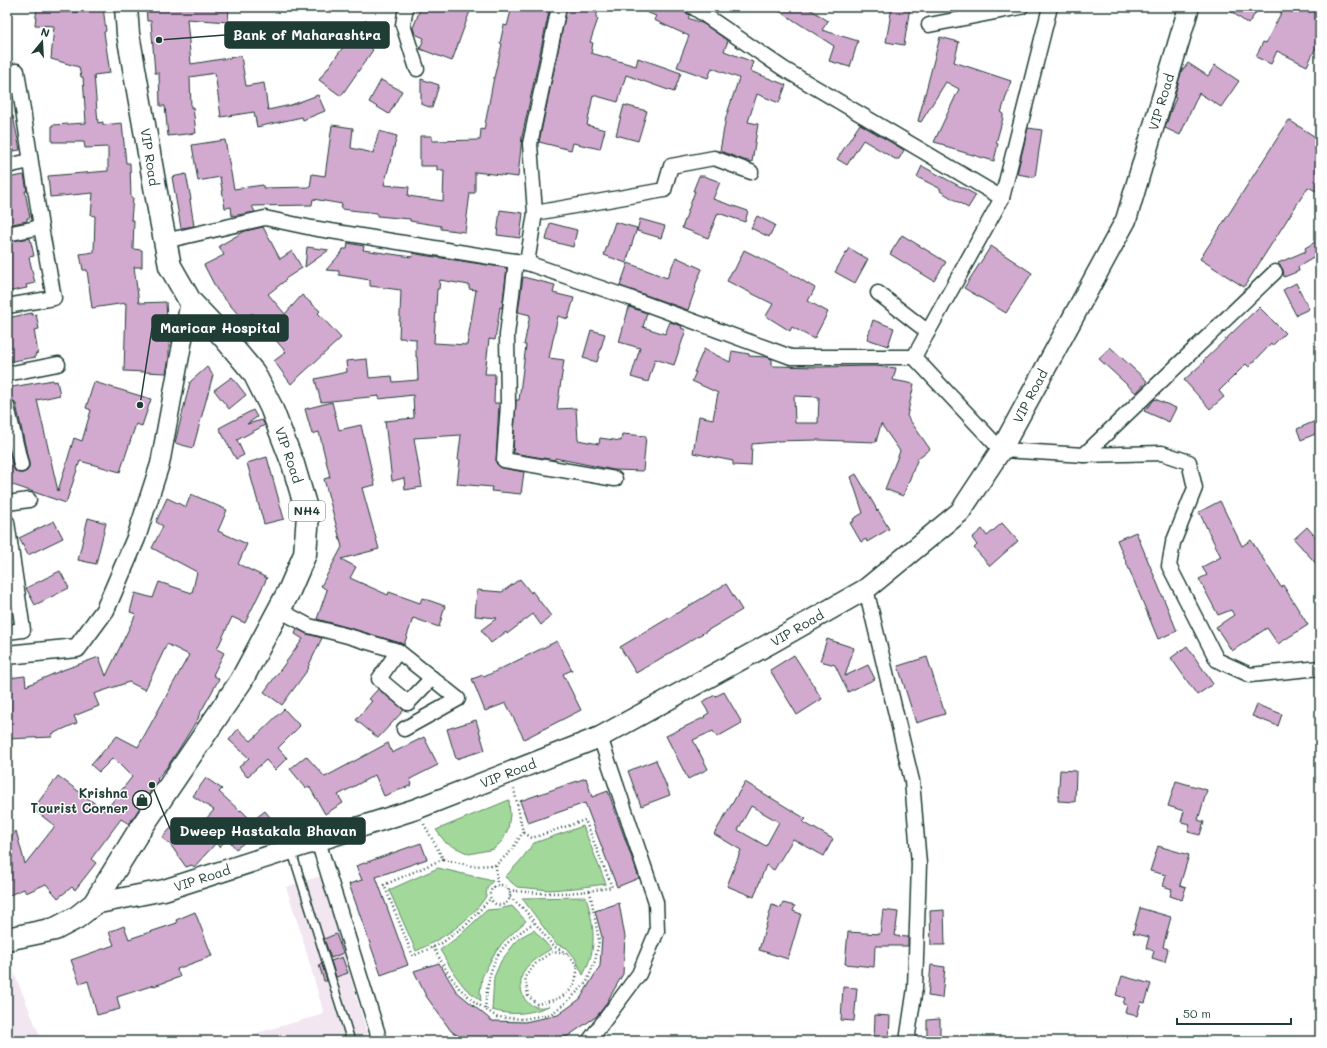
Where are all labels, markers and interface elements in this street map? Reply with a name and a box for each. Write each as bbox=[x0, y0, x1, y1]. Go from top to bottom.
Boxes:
north arrow bbox=[22, 22, 62, 62]
callout: Bank of Maharashtra bbox=[225, 22, 389, 48]
text: N bbox=[39, 24, 52, 40]
text: Bank of Maharashtra bbox=[233, 25, 381, 44]
street label: VIP Road bbox=[1144, 71, 1177, 132]
street label: VIP Road bbox=[138, 127, 163, 187]
callout: Maricar Hospital bbox=[152, 315, 288, 341]
text: Maricar Hospital bbox=[160, 318, 280, 337]
street label: VIP Road bbox=[1008, 366, 1051, 426]
street label: VIP Road bbox=[272, 424, 307, 485]
road number: NH4 bbox=[289, 501, 325, 521]
street label: VIP Road bbox=[767, 606, 826, 650]
street label: VIP Road bbox=[477, 754, 538, 791]
place label: Krishna Tourist Corner bbox=[31, 784, 128, 816]
shop icon: Krishna Tourist Corner bbox=[131, 789, 153, 811]
callout: Dweep Hastakala Bhavan bbox=[171, 818, 365, 844]
text: Dweep Hastakala Bhavan bbox=[179, 821, 357, 840]
street label: VIP Road bbox=[171, 860, 232, 895]
scale bar bbox=[1177, 1000, 1291, 1026]
text: 50 m bbox=[1183, 1005, 1211, 1021]

